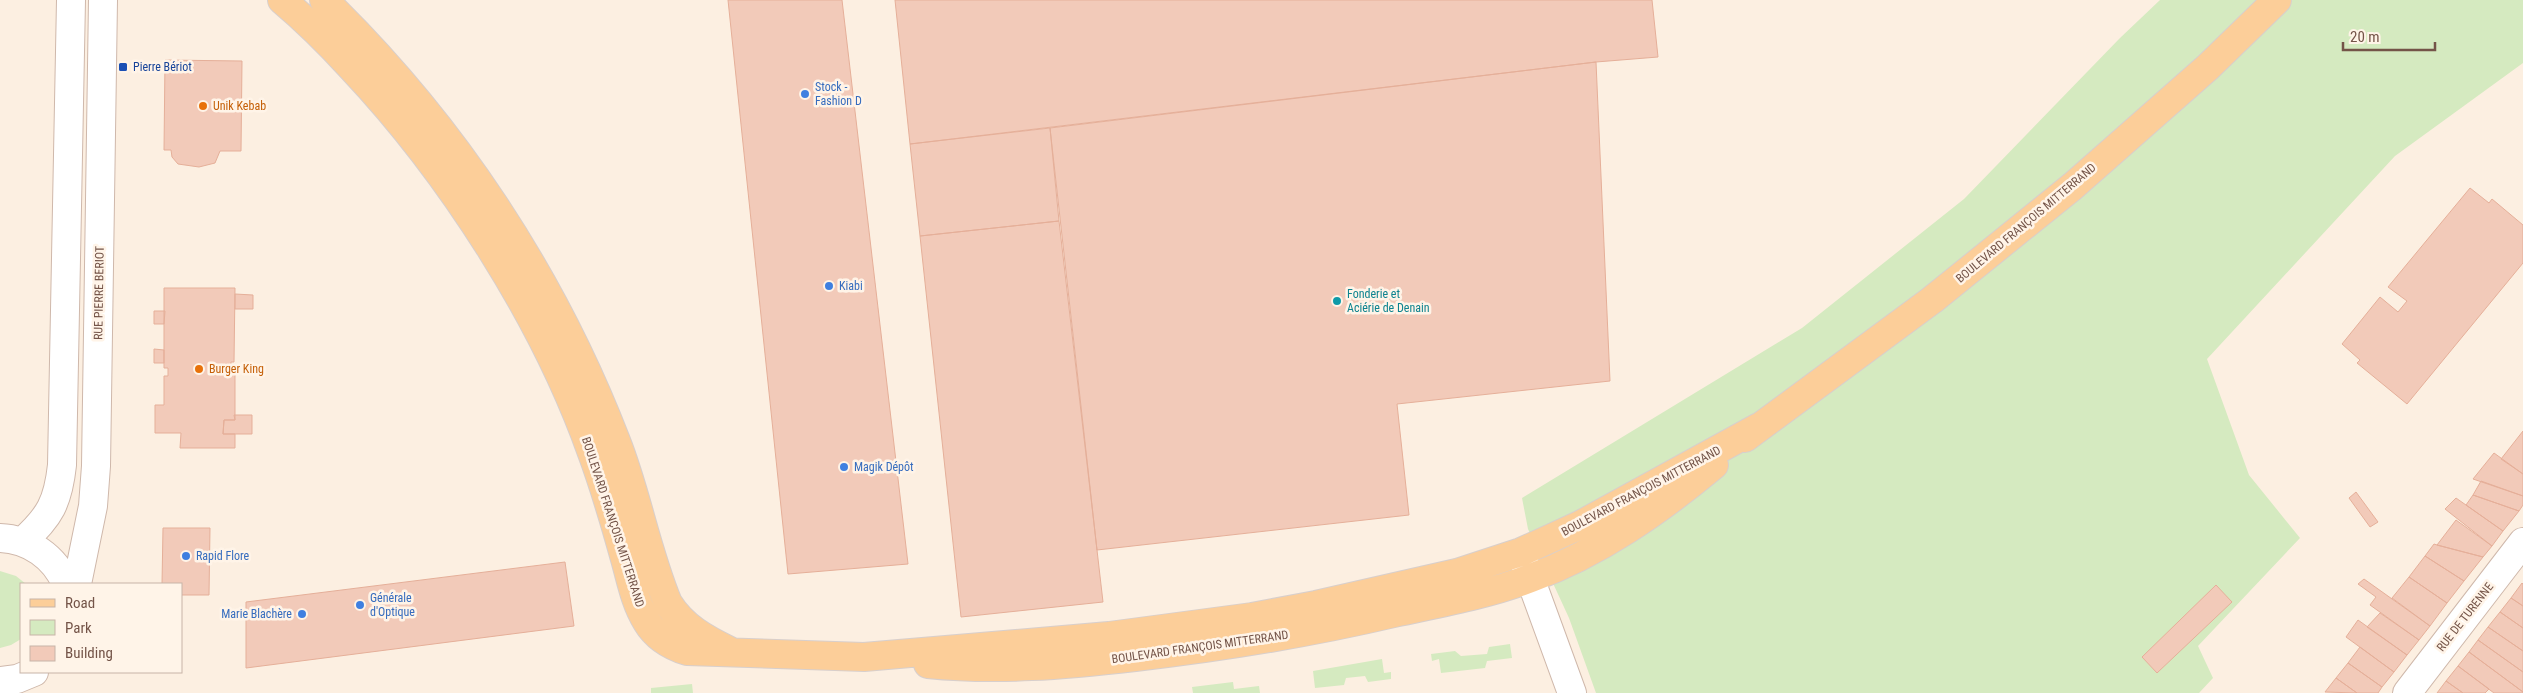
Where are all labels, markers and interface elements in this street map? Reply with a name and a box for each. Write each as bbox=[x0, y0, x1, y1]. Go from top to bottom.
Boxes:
scale bar bbox=[2343, 20, 2436, 52]
text: 20 m bbox=[2350, 28, 2380, 46]
place label: Pierre Bériot bbox=[133, 60, 192, 74]
marker: Pierre Bériot bbox=[117, 61, 129, 73]
place label: Stock - Fashion D bbox=[815, 80, 862, 108]
marker: Stock - Fashion D bbox=[799, 88, 811, 100]
place label: Unik Kebab bbox=[213, 99, 266, 113]
marker: Unik Kebab bbox=[197, 100, 209, 112]
street label: BOULEVARD FRANÇOIS MITTERRAND bbox=[1953, 160, 2099, 286]
street label: RUE PIERRE BERIOT bbox=[91, 246, 107, 340]
place label: Kiabi bbox=[839, 279, 863, 293]
marker: Kiabi bbox=[823, 280, 835, 292]
place label: Fonderie et Aciérie de Denain bbox=[1347, 287, 1430, 315]
marker: Fonderie et Aciérie de Denain bbox=[1331, 295, 1343, 307]
place label: Burger King bbox=[209, 362, 264, 376]
marker: Burger King bbox=[193, 363, 205, 375]
street label: BOULEVARD FRANÇOIS MITTERRAND bbox=[579, 435, 647, 609]
street label: BOULEVARD FRANÇOIS MITTERRAND bbox=[1559, 443, 1723, 539]
place label: Magik Dépôt bbox=[854, 460, 914, 474]
marker: Magik Dépôt bbox=[838, 461, 850, 473]
place label: Rapid Flore bbox=[196, 549, 250, 563]
marker: Rapid Flore bbox=[180, 550, 192, 562]
street label: RUE DE TURENNE bbox=[2434, 580, 2496, 654]
legend bbox=[20, 583, 182, 673]
place label: Générale d'Optique bbox=[370, 591, 415, 619]
text: Road bbox=[65, 594, 95, 612]
marker: Générale d'Optique bbox=[354, 599, 366, 611]
place label: Marie Blachère bbox=[221, 607, 292, 621]
marker: Marie Blachère bbox=[296, 608, 308, 620]
text: Park bbox=[65, 619, 92, 637]
street label: BOULEVARD FRANÇOIS MITTERRAND bbox=[1111, 628, 1289, 666]
text: Building bbox=[65, 644, 113, 662]

